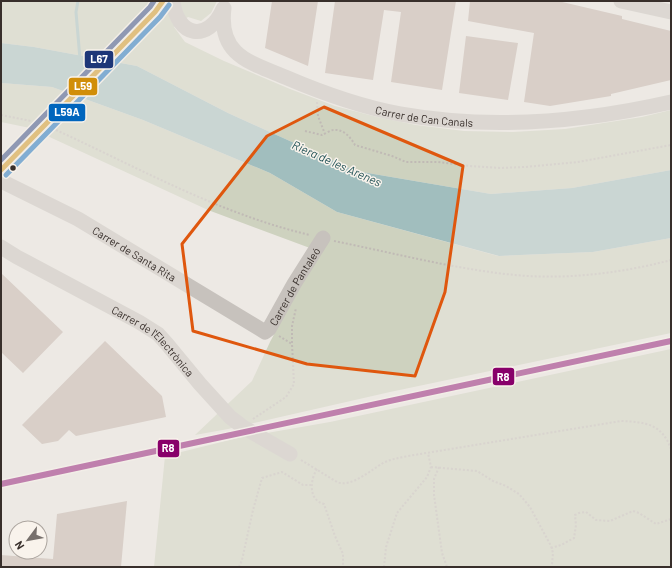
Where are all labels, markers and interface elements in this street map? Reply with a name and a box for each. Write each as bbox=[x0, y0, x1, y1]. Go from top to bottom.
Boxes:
line badge: L67 bbox=[84, 50, 114, 69]
text: L67 bbox=[90, 52, 108, 65]
line badge: L59 bbox=[68, 77, 98, 96]
text: L59 bbox=[74, 79, 92, 92]
street label: Carrer de Can Canals bbox=[374, 102, 473, 128]
line badge: L59A bbox=[48, 103, 86, 122]
text: L59A bbox=[54, 105, 80, 118]
water label: Riera de les Arenes bbox=[290, 137, 384, 189]
unlabelled marker bbox=[8, 163, 18, 173]
street label: Carrer de Santa Rita bbox=[90, 223, 179, 283]
street label: Carrer de Pantaleó bbox=[266, 245, 322, 327]
street label: Carrer de l'Electrònica bbox=[110, 302, 197, 379]
line badge: R8 bbox=[492, 367, 515, 386]
text: R8 bbox=[497, 370, 509, 383]
line badge: R8 bbox=[157, 439, 180, 458]
text: R8 bbox=[162, 441, 174, 454]
north arrow bbox=[8, 520, 48, 560]
text: N bbox=[12, 539, 27, 552]

